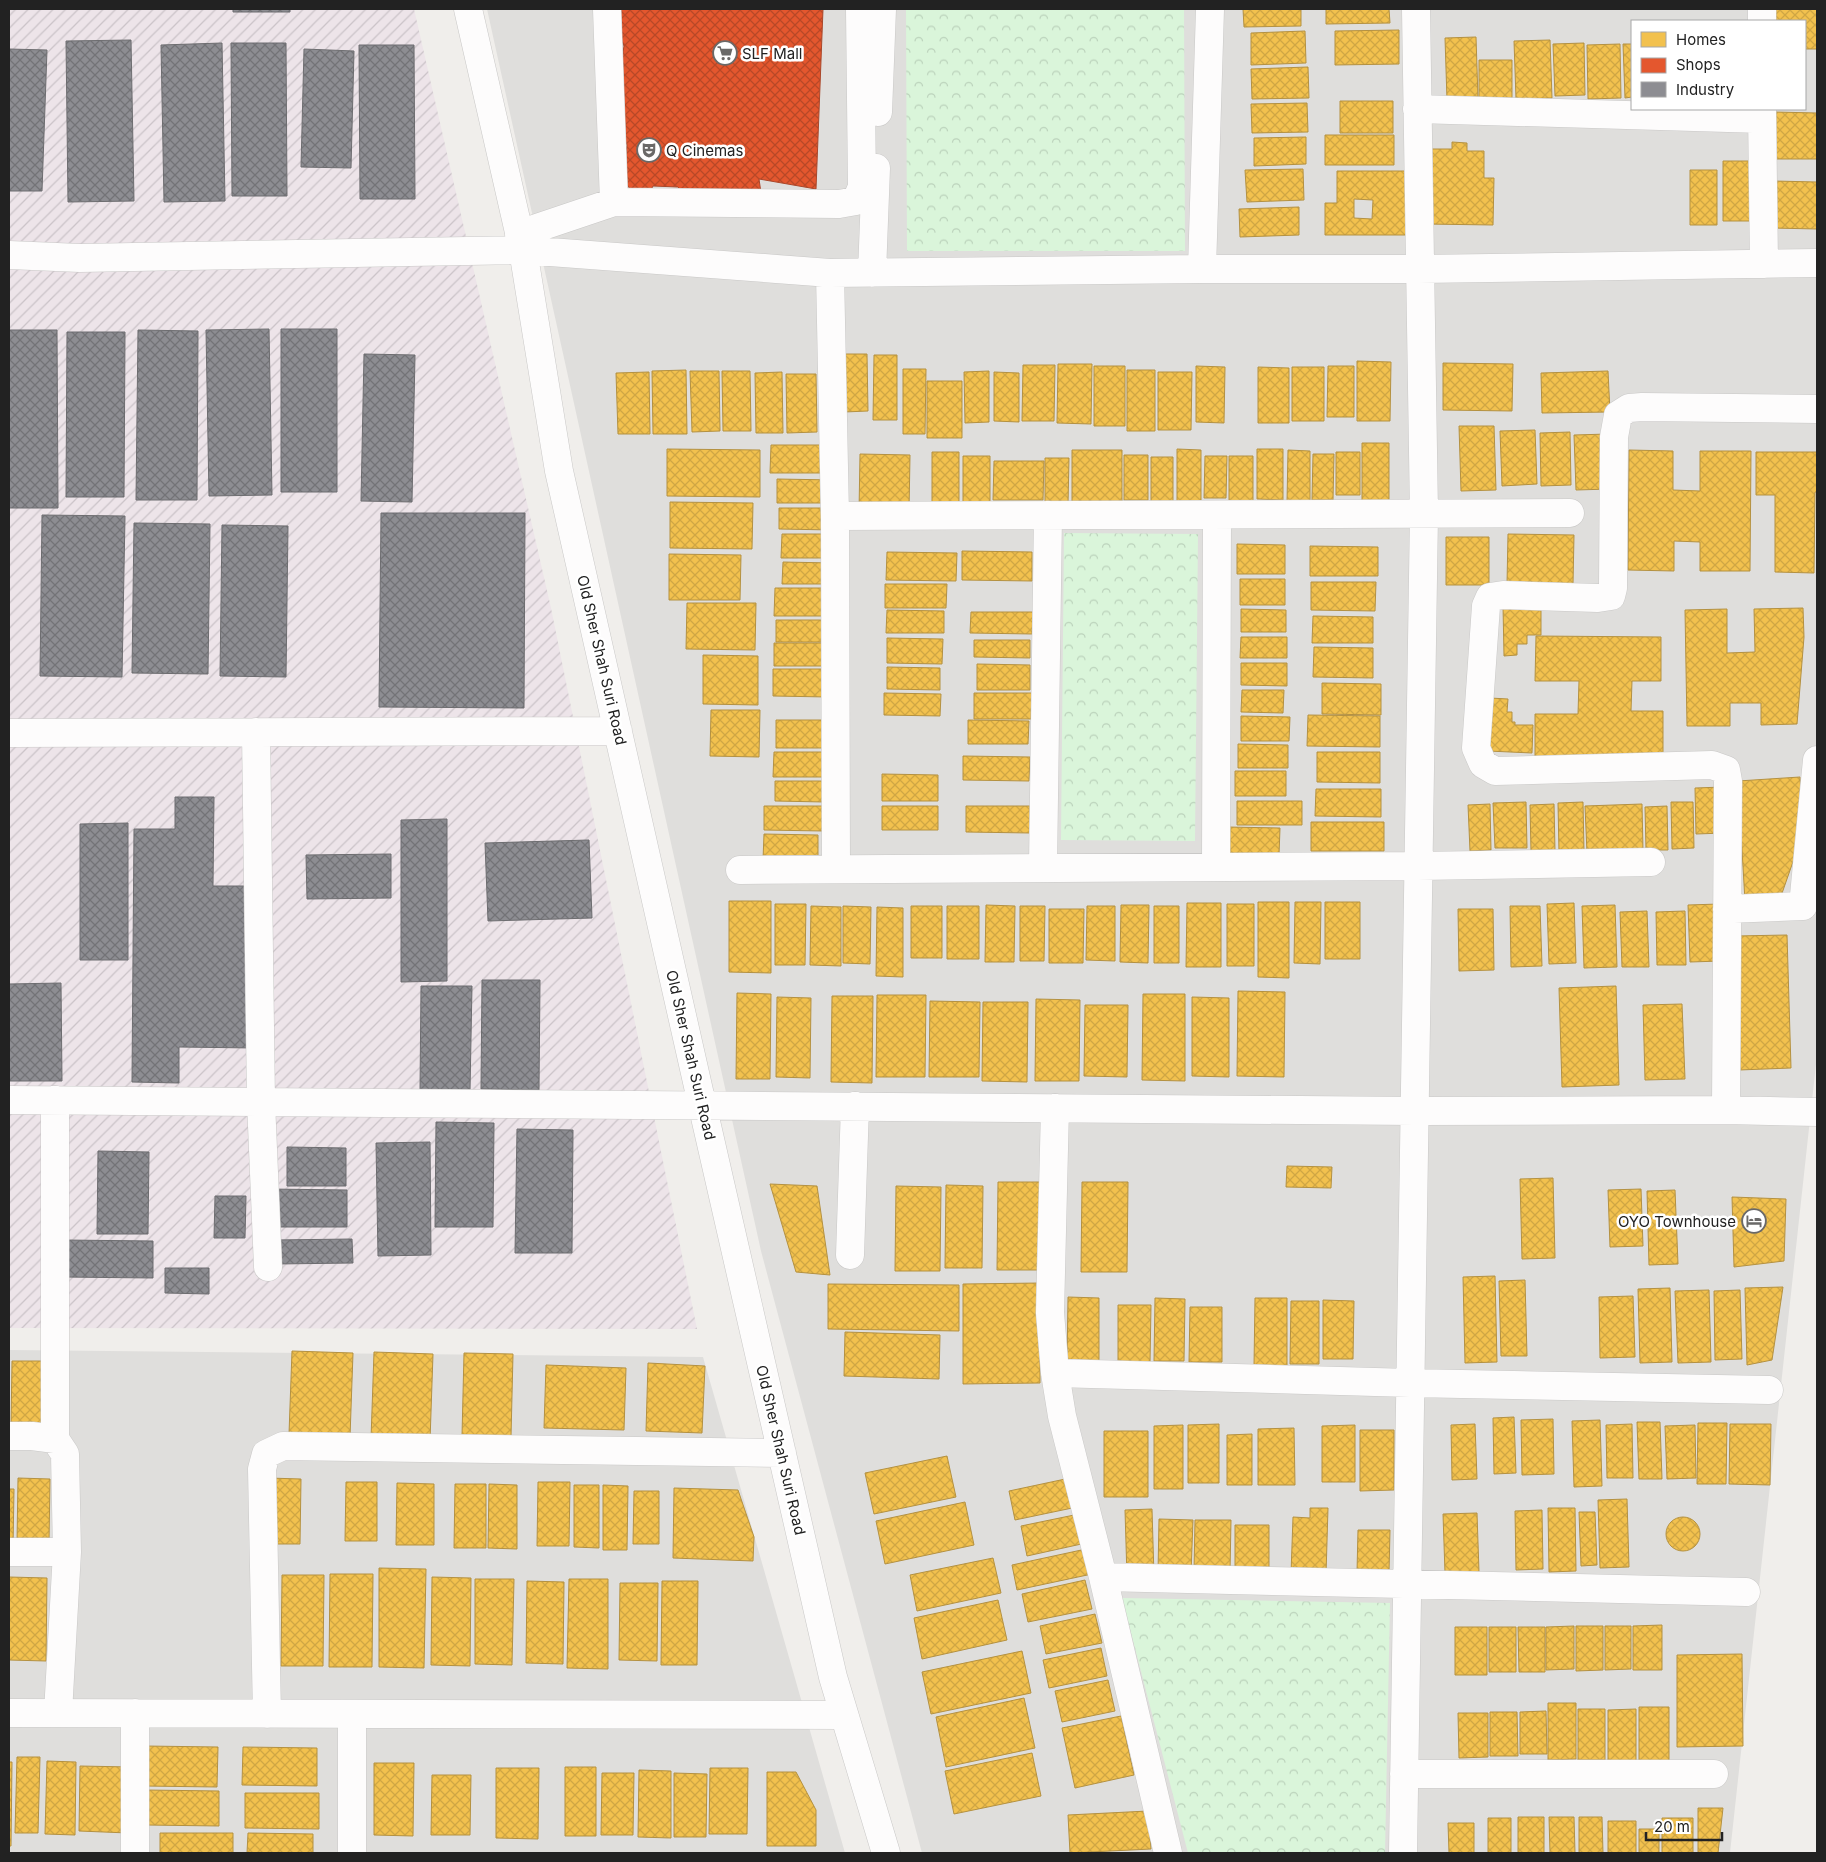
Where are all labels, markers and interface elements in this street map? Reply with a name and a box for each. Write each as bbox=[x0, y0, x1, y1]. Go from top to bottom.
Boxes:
legend bbox=[1631, 20, 1806, 110]
text: Homes bbox=[1676, 30, 1726, 49]
supermarket icon: SLF Mall bbox=[712, 40, 738, 66]
place label: SLF Mall bbox=[742, 44, 802, 63]
text: Shops bbox=[1676, 55, 1721, 74]
text: Industry bbox=[1676, 80, 1735, 99]
theatre icon: Q Cinemas bbox=[636, 137, 662, 163]
place label: Q Cinemas bbox=[666, 141, 743, 160]
street label: Old Sher Shah Suri Road bbox=[573, 573, 631, 747]
street label: Old Sher Shah Suri Road bbox=[662, 968, 720, 1142]
hotel icon: OYO Townhouse bbox=[1741, 1208, 1767, 1234]
place label: OYO Townhouse bbox=[1618, 1212, 1736, 1231]
street label: Old Sher Shah Suri Road bbox=[752, 1363, 810, 1537]
scale bar bbox=[1646, 1810, 1722, 1842]
text: 20 m bbox=[1654, 1817, 1690, 1836]

